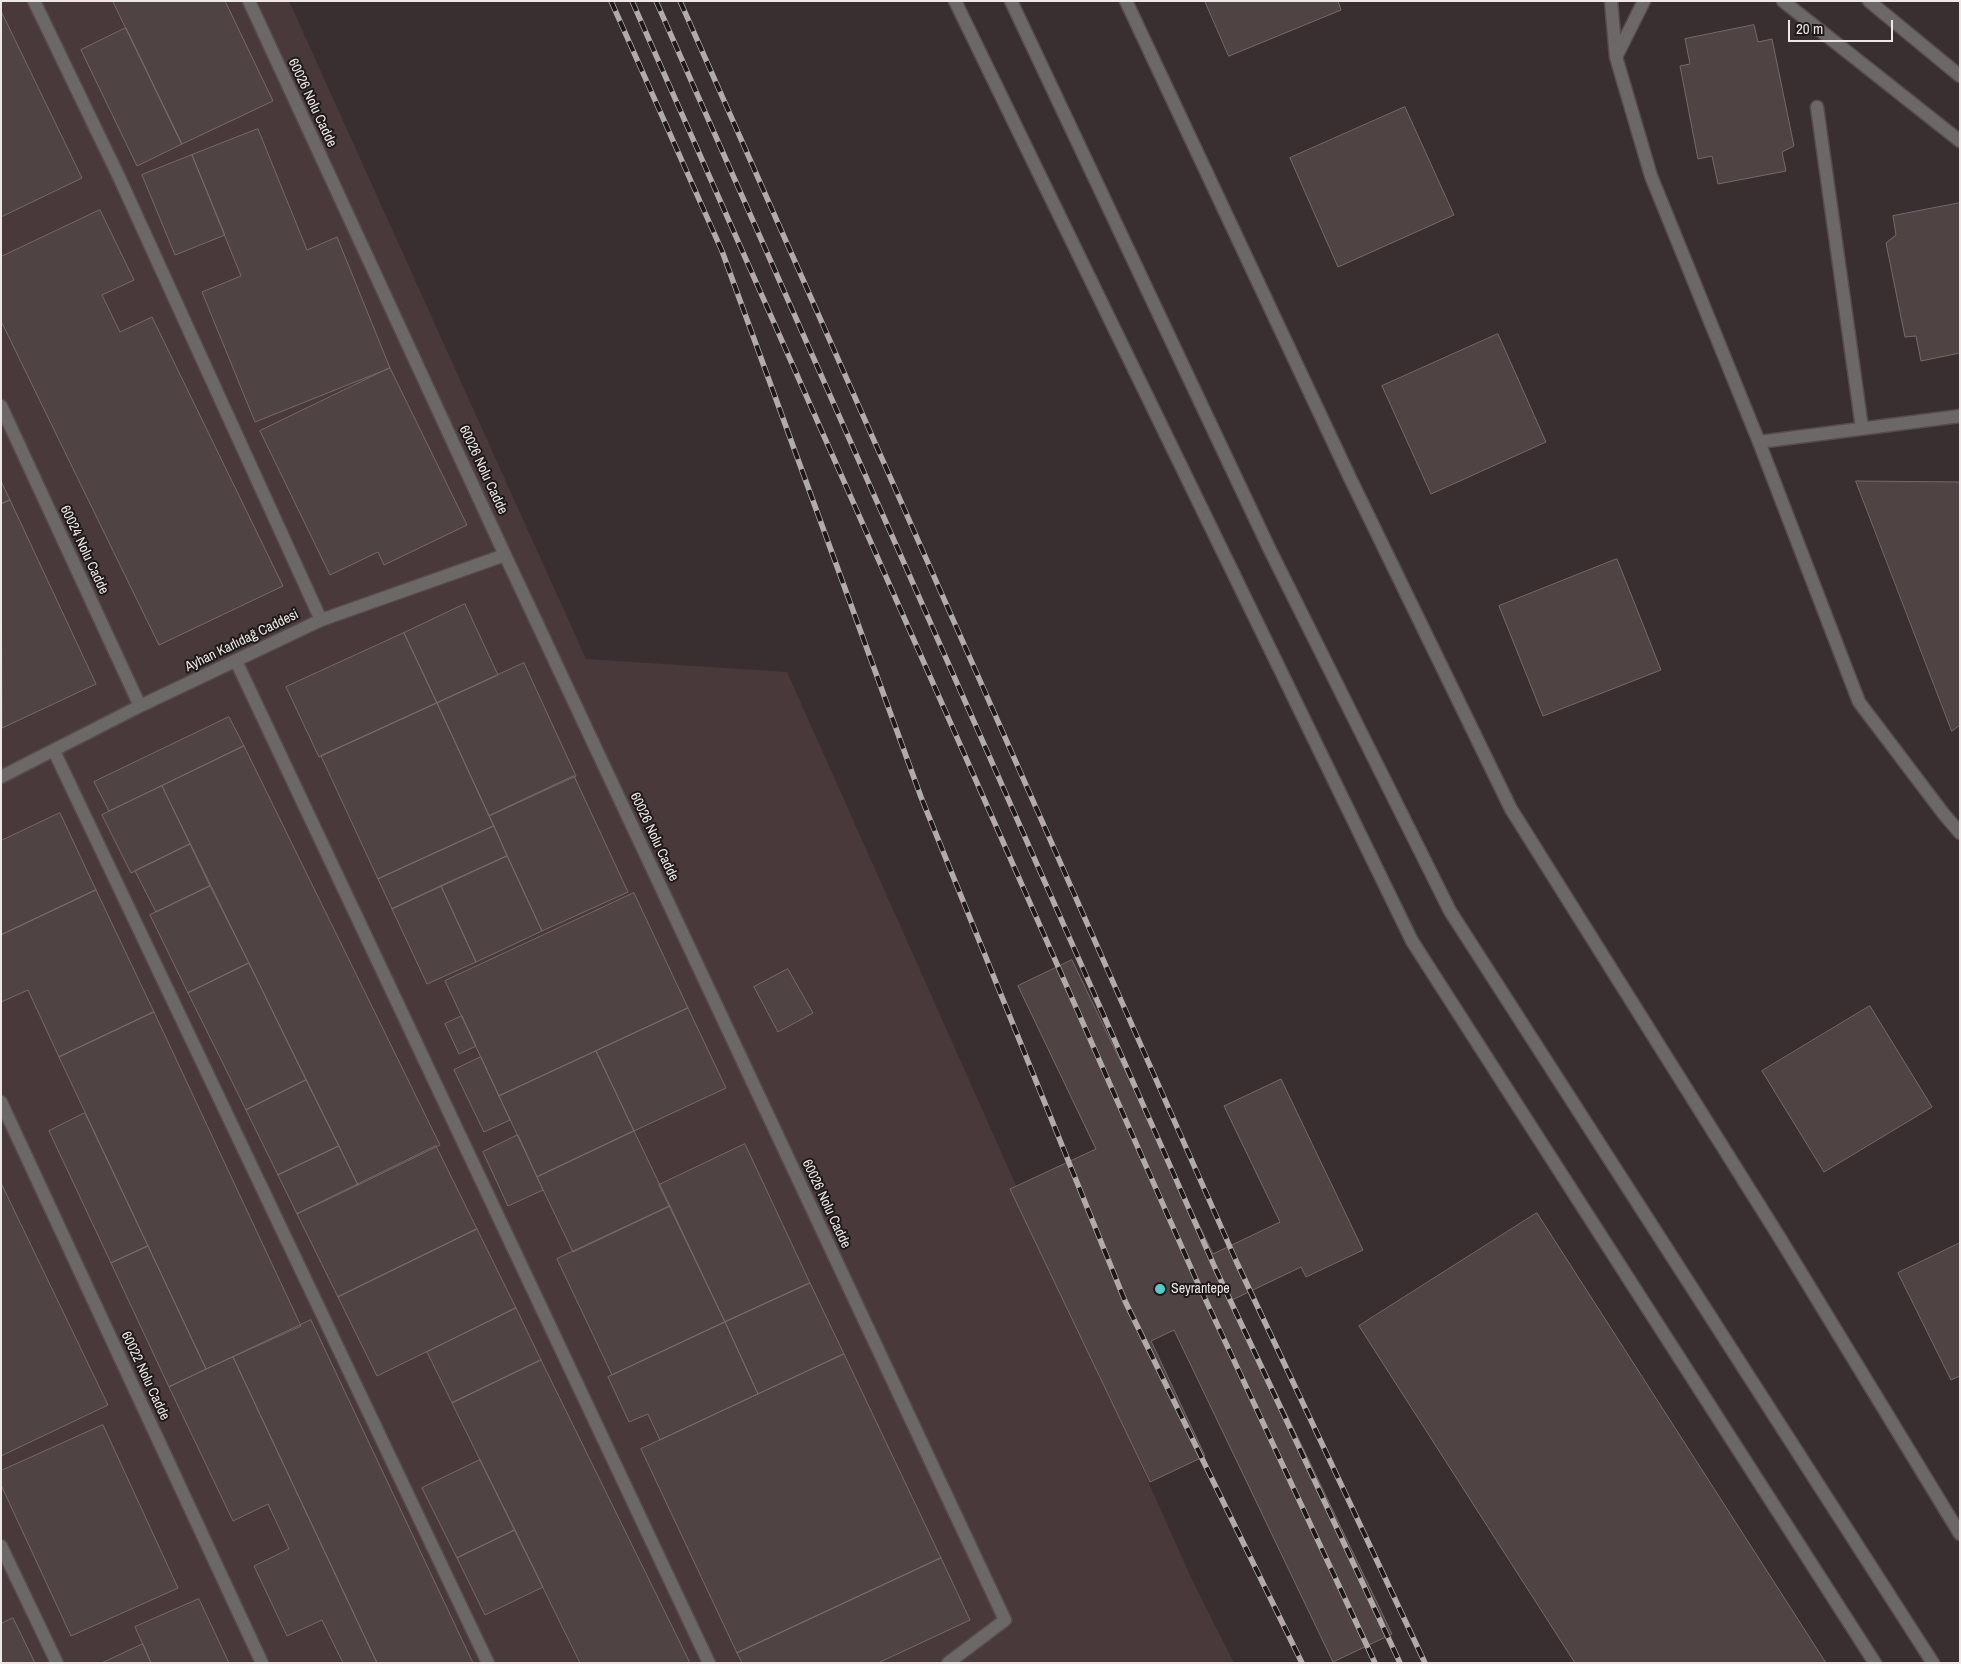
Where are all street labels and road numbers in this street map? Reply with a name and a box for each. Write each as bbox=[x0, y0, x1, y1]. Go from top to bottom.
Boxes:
street label: 60026 Nolu Cadde bbox=[284, 56, 340, 150]
street label: 60026 Nolu Cadde bbox=[455, 423, 511, 517]
street label: 60024 Nolu Cadde bbox=[56, 503, 112, 597]
street label: Ayhan Karlıdağ Caddesi bbox=[182, 606, 302, 676]
street label: 60026 Nolu Cadde bbox=[626, 790, 682, 884]
street label: 60026 Nolu Cadde bbox=[798, 1157, 854, 1251]
street label: 60022 Nolu Cadde bbox=[117, 1329, 173, 1423]

